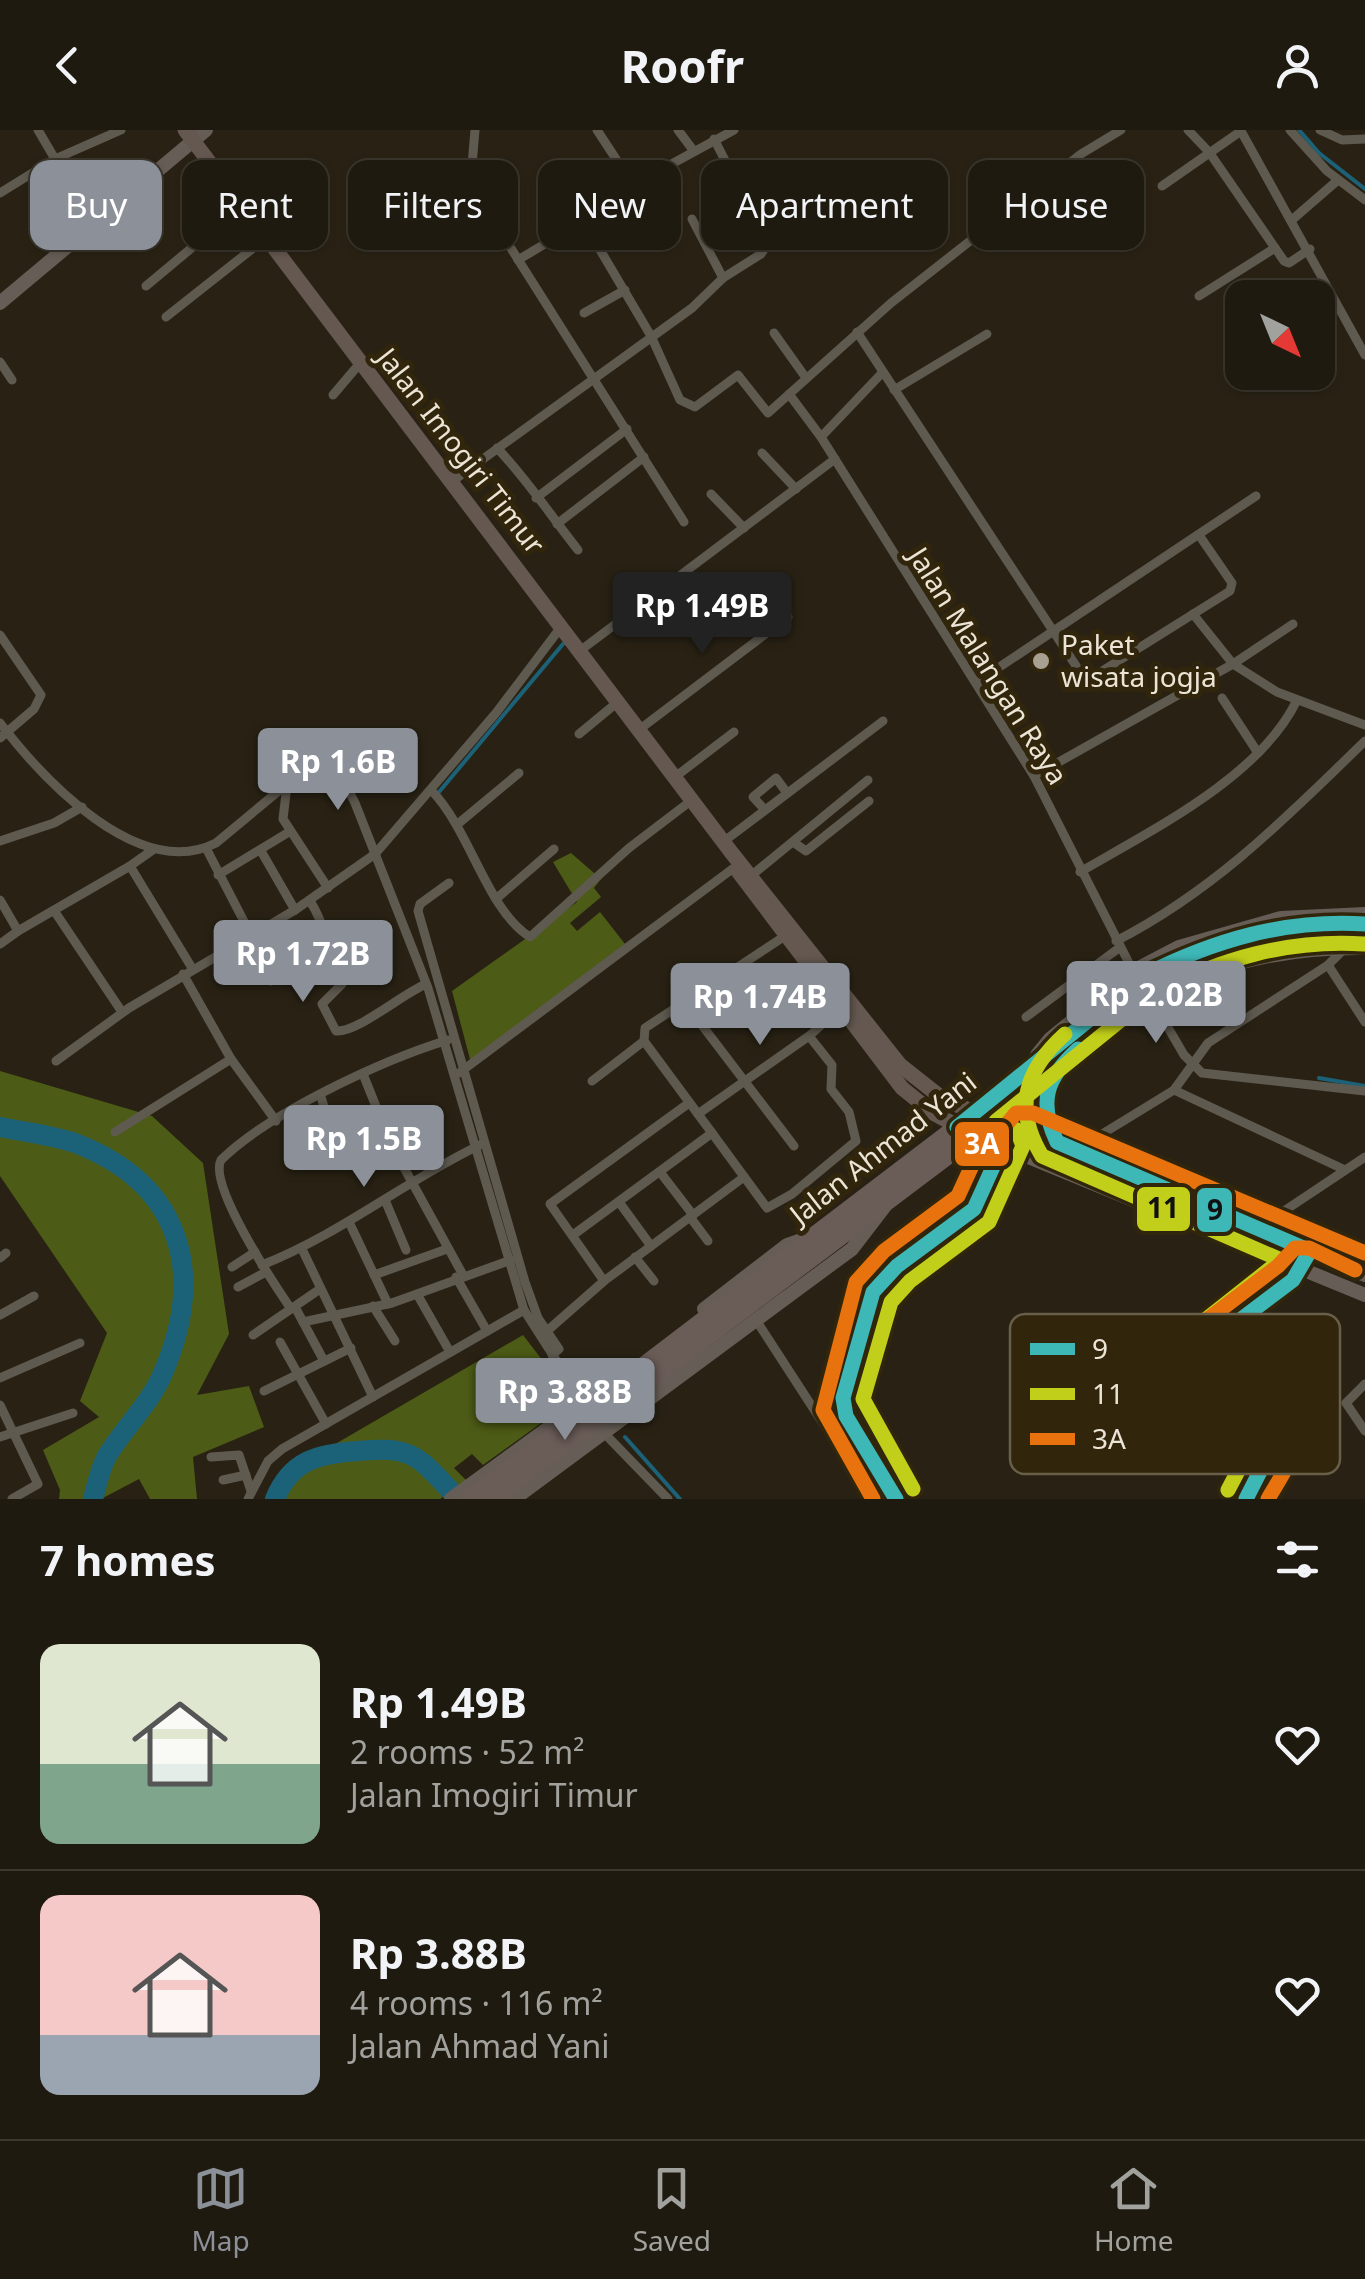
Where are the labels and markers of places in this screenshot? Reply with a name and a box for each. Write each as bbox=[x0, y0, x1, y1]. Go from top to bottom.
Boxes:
pin: Rp 1.49B bbox=[599, 572, 805, 657]
place label: Paket wisata jogja bbox=[1061, 625, 1217, 695]
marker: Paket wisata jogja bbox=[1030, 650, 1052, 672]
pin: Rp 1.6B bbox=[246, 728, 430, 813]
pin: Rp 1.72B bbox=[200, 920, 406, 1005]
pin: Rp 2.02B bbox=[1053, 961, 1259, 1046]
pin: Rp 1.74B bbox=[657, 963, 863, 1048]
pin: Rp 1.5B bbox=[272, 1105, 456, 1190]
pin: Rp 3.88B bbox=[462, 1358, 668, 1443]

